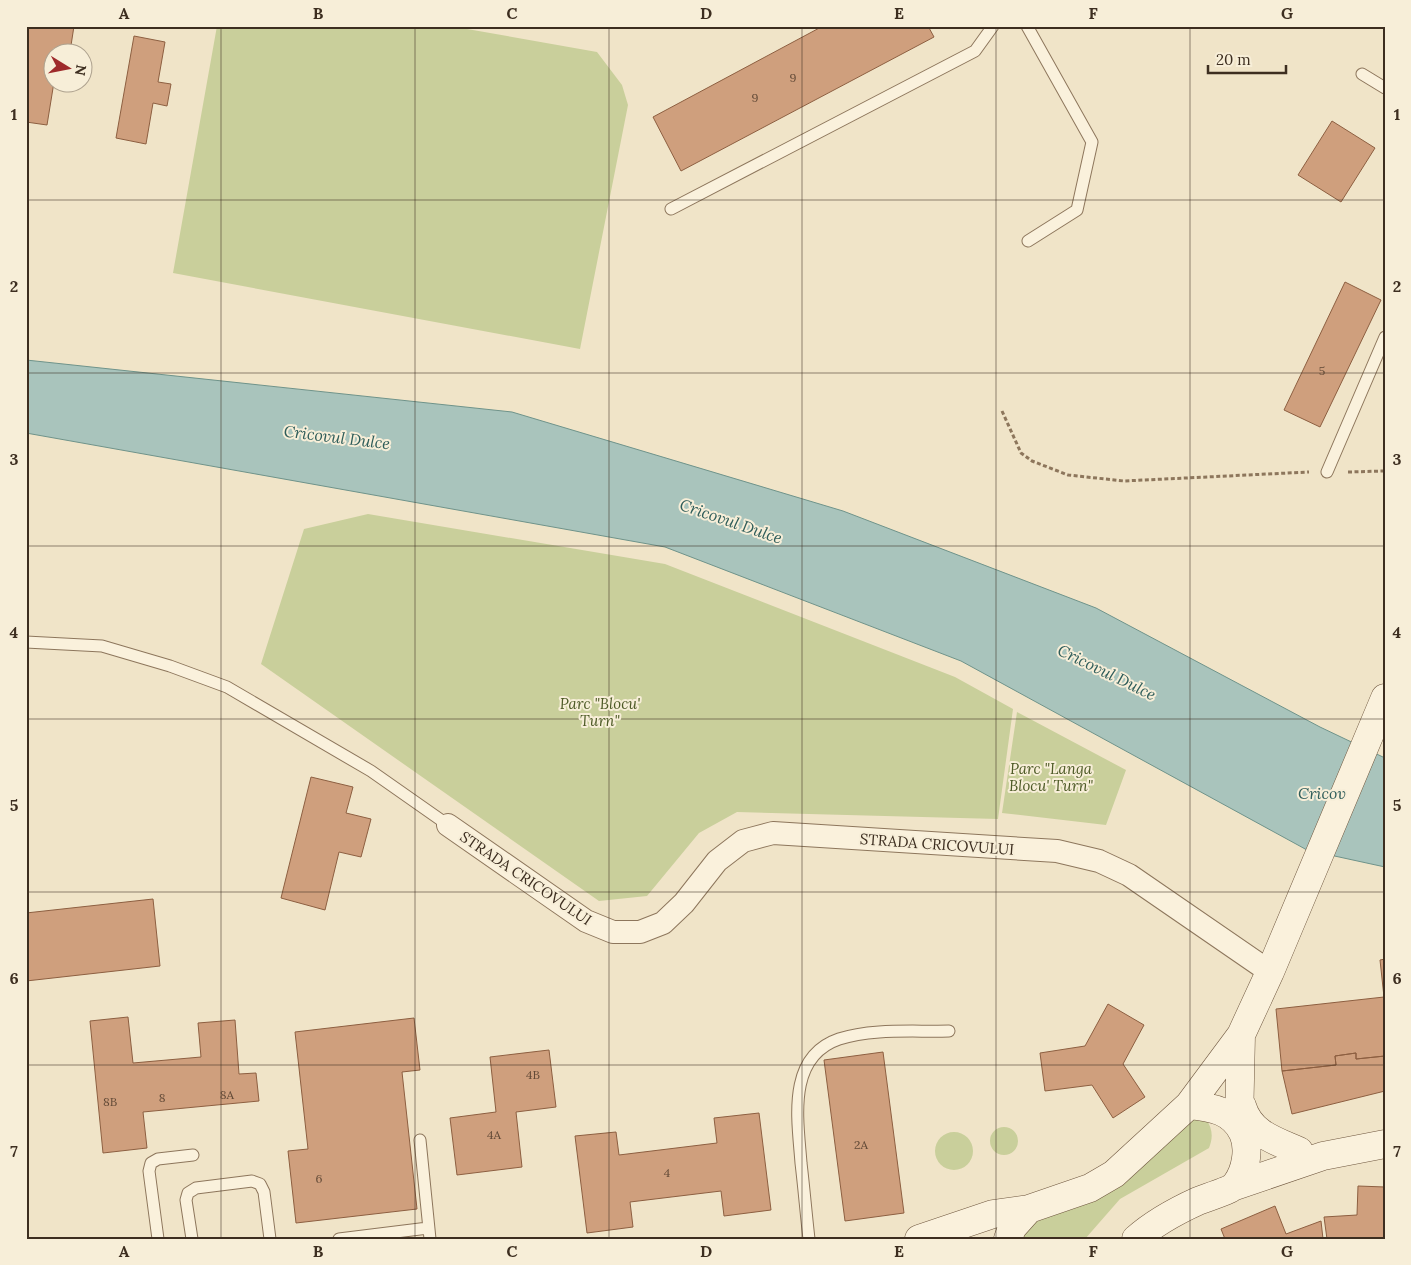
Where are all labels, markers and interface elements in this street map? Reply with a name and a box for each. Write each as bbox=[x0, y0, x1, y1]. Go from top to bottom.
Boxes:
text: A bbox=[119, 3, 130, 23]
text: B bbox=[313, 3, 324, 23]
text: C bbox=[506, 3, 518, 23]
text: D bbox=[700, 3, 712, 23]
text: E bbox=[894, 3, 904, 23]
text: F bbox=[1088, 3, 1098, 23]
text: G bbox=[1281, 3, 1293, 23]
north arrow bbox=[42, 42, 92, 92]
scale bar bbox=[1208, 42, 1286, 74]
text: 20 m bbox=[1216, 50, 1251, 69]
text: N bbox=[71, 63, 91, 77]
house number: 9 bbox=[790, 70, 797, 85]
house number: 9 bbox=[752, 90, 759, 105]
text: 1 bbox=[11, 104, 17, 124]
text: 1 bbox=[1394, 104, 1400, 124]
text: 2 bbox=[10, 276, 18, 296]
text: 2 bbox=[1393, 276, 1401, 296]
house number: 5 bbox=[1319, 363, 1325, 378]
water label: Cricovul Dulce bbox=[283, 421, 392, 453]
text: 3 bbox=[10, 449, 19, 469]
text: 3 bbox=[1393, 449, 1402, 469]
water label: Cricovul Dulce bbox=[677, 494, 785, 548]
text: 4 bbox=[10, 622, 19, 642]
text: 4 bbox=[1393, 622, 1402, 642]
water label: Cricovul Dulce bbox=[1055, 640, 1160, 705]
park label: Parc "Blocu' Turn" bbox=[560, 694, 640, 730]
park label: Parc "Langa Blocu' Turn" bbox=[1009, 759, 1093, 795]
water label: Cricov bbox=[1298, 783, 1346, 803]
text: 5 bbox=[10, 795, 19, 815]
text: 5 bbox=[1393, 795, 1402, 815]
street label: STRADA CRICOVULUI bbox=[457, 827, 595, 929]
street label: STRADA CRICOVULUI bbox=[859, 829, 1015, 859]
text: 6 bbox=[9, 968, 19, 988]
text: 6 bbox=[1392, 968, 1402, 988]
house number: 4B bbox=[526, 1067, 540, 1082]
house number: 8A bbox=[220, 1087, 235, 1102]
house number: 8 bbox=[159, 1090, 166, 1105]
house number: 8B bbox=[103, 1094, 117, 1109]
house number: 4A bbox=[487, 1127, 501, 1142]
house number: 2A bbox=[854, 1137, 868, 1152]
text: 7 bbox=[10, 1141, 18, 1161]
text: 7 bbox=[1393, 1141, 1401, 1161]
house number: 4 bbox=[664, 1165, 671, 1180]
house number: 6 bbox=[316, 1171, 323, 1186]
text: A bbox=[119, 1241, 130, 1261]
text: B bbox=[313, 1241, 324, 1261]
text: C bbox=[506, 1241, 518, 1261]
text: D bbox=[700, 1241, 712, 1261]
text: E bbox=[894, 1241, 904, 1261]
text: F bbox=[1088, 1241, 1098, 1261]
text: G bbox=[1281, 1241, 1293, 1261]

